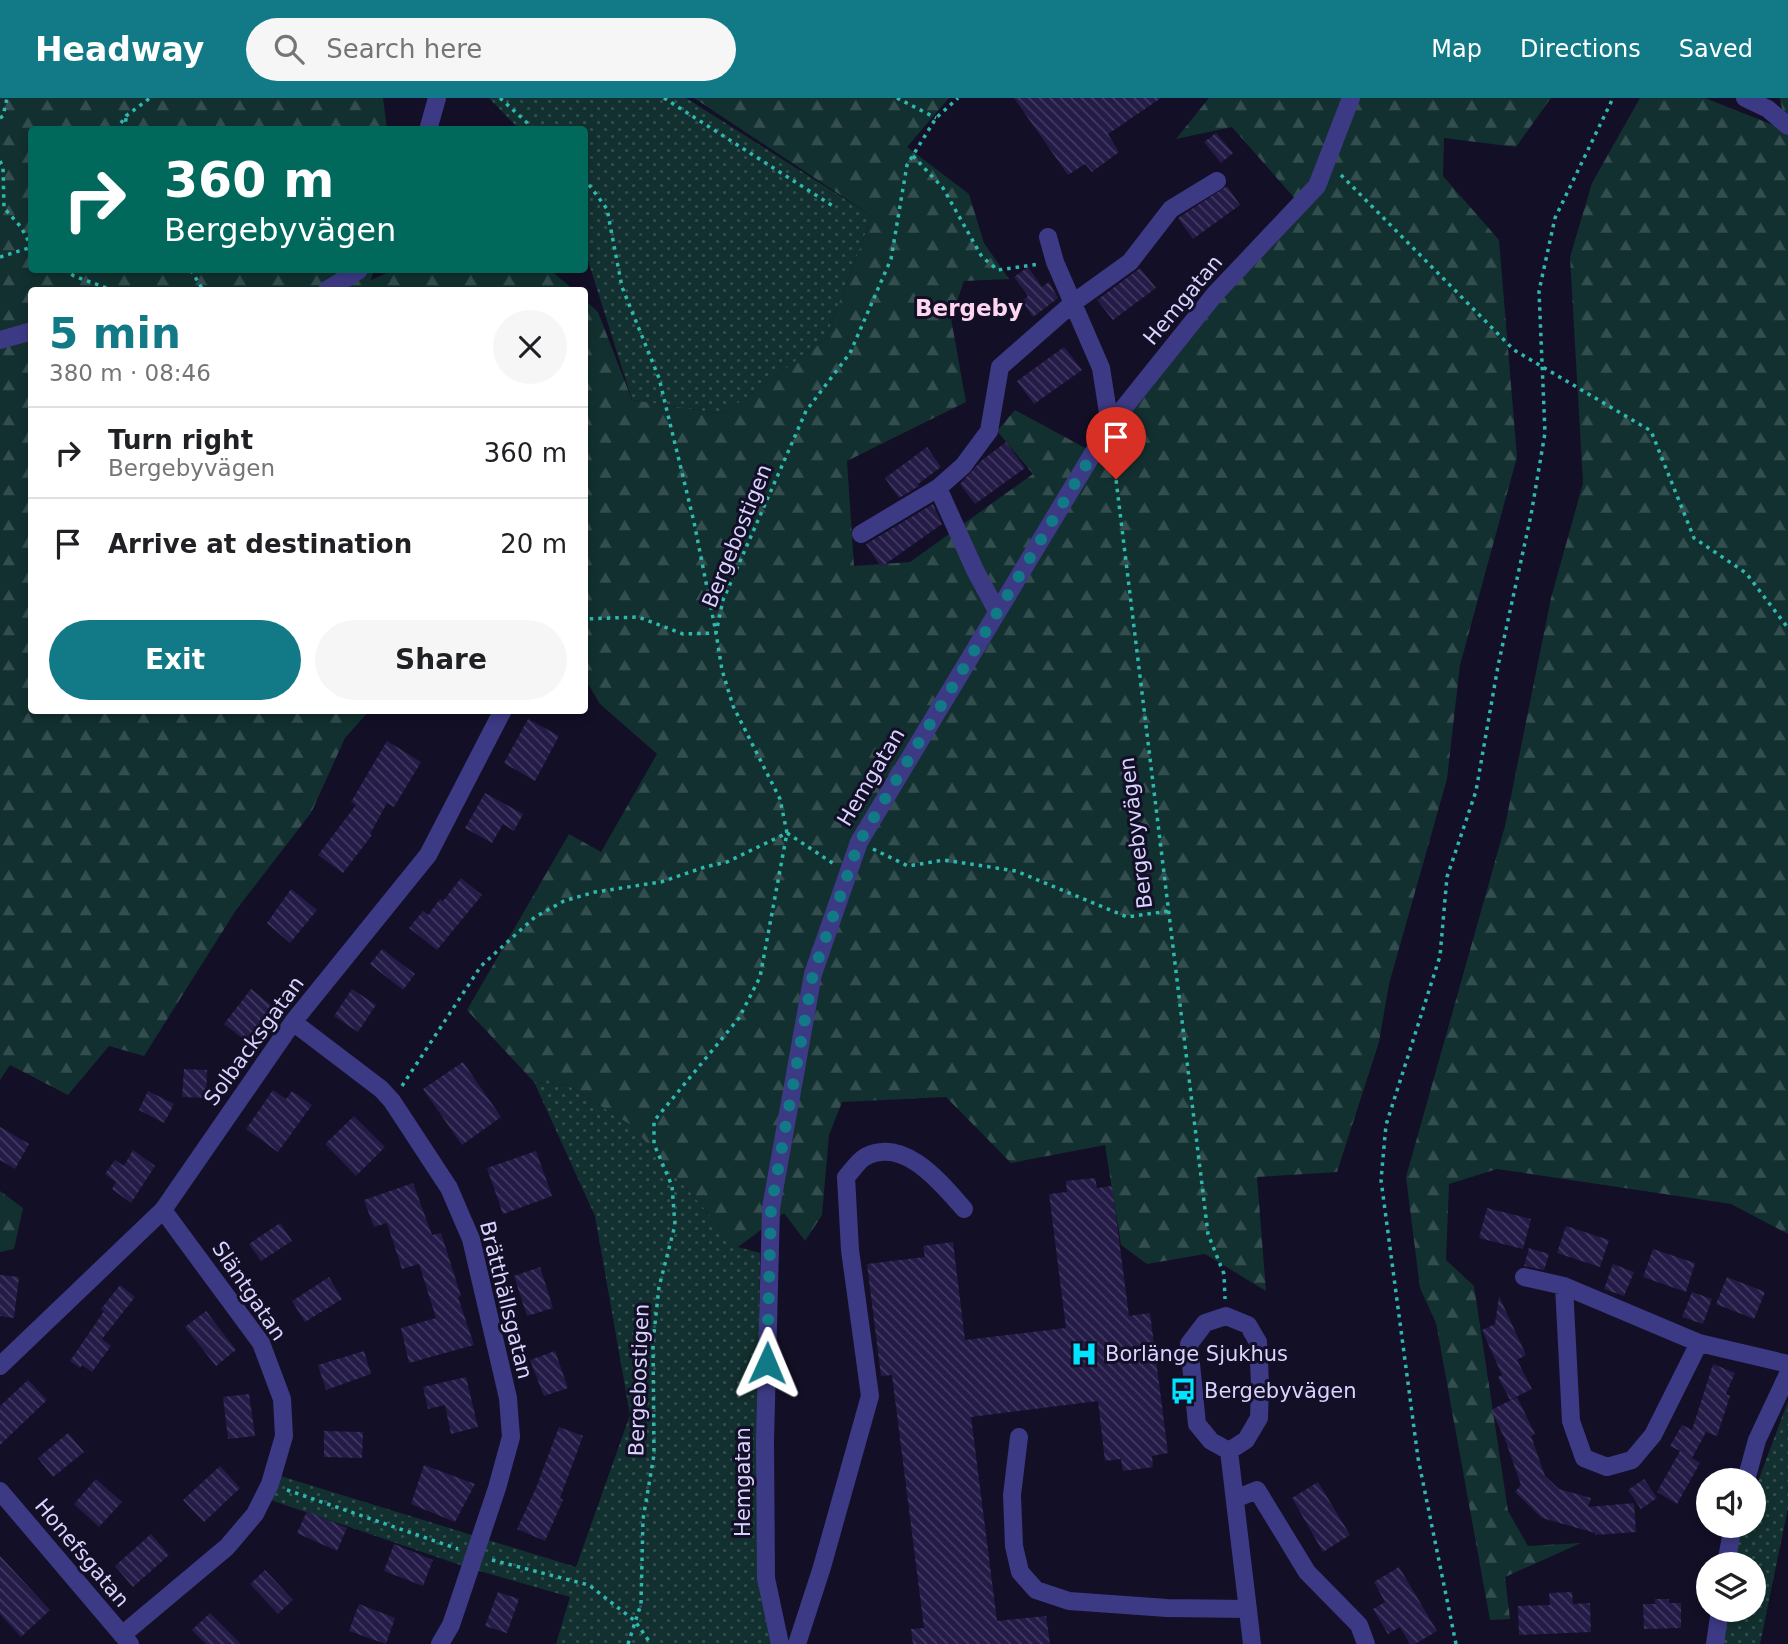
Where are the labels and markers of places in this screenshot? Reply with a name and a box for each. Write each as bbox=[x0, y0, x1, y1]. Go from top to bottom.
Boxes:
pin bbox=[1086, 407, 1146, 479]
hospital icon: Borlänge Sjukhus bbox=[1069, 1339, 1099, 1369]
place label: Borlänge Sjukhus bbox=[1105, 1342, 1288, 1366]
bus stop icon: Bergebyvägen bbox=[1168, 1376, 1198, 1406]
place label: Bergebyvägen bbox=[1204, 1379, 1356, 1403]

